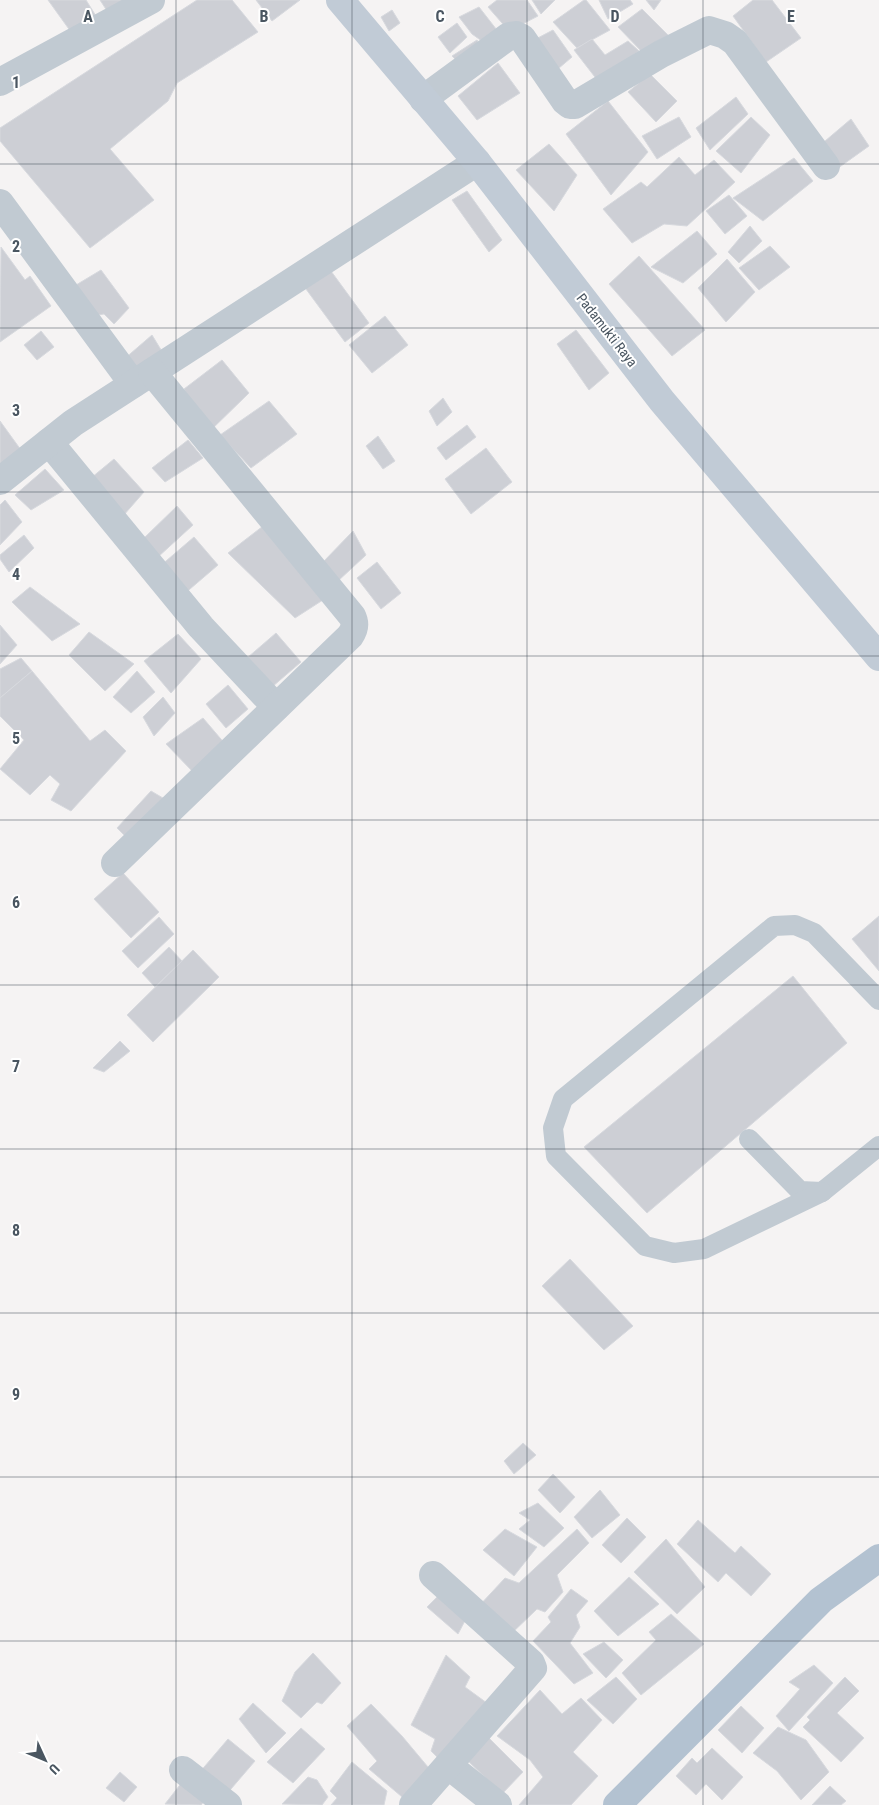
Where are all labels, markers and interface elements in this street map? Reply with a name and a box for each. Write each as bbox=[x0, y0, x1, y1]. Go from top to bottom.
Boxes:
text: A bbox=[83, 7, 93, 26]
text: B bbox=[260, 7, 269, 26]
text: C bbox=[435, 7, 445, 26]
text: D bbox=[610, 7, 620, 26]
text: E bbox=[787, 7, 795, 26]
text: 1 bbox=[12, 73, 20, 92]
text: 2 bbox=[12, 237, 20, 256]
street label: Padamukti Raya bbox=[573, 290, 641, 370]
text: 3 bbox=[12, 401, 20, 420]
text: 4 bbox=[12, 565, 20, 584]
text: 5 bbox=[12, 729, 20, 748]
text: 6 bbox=[12, 893, 20, 912]
text: 7 bbox=[12, 1057, 20, 1076]
text: 8 bbox=[12, 1221, 20, 1240]
text: 9 bbox=[12, 1385, 20, 1404]
north arrow bbox=[20, 1735, 70, 1785]
text: U bbox=[46, 1761, 63, 1777]

